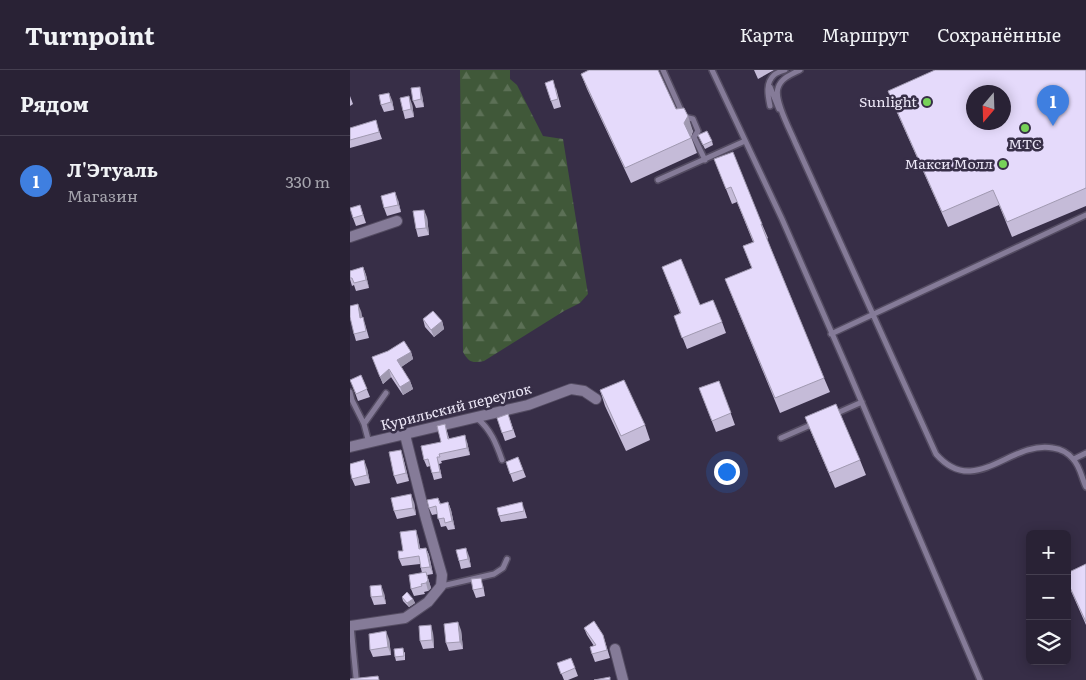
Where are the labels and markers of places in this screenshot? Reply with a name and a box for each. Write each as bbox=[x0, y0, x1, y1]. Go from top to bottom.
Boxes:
pin: 1 bbox=[1037, 85, 1069, 126]
place label: Sunlight bbox=[859, 91, 917, 111]
marker: Sunlight bbox=[921, 96, 933, 108]
marker: МТС bbox=[1019, 122, 1031, 134]
place label: МТС bbox=[1008, 133, 1042, 153]
place label: Макси Молл bbox=[904, 153, 993, 173]
marker: Макси Молл bbox=[997, 158, 1009, 170]

